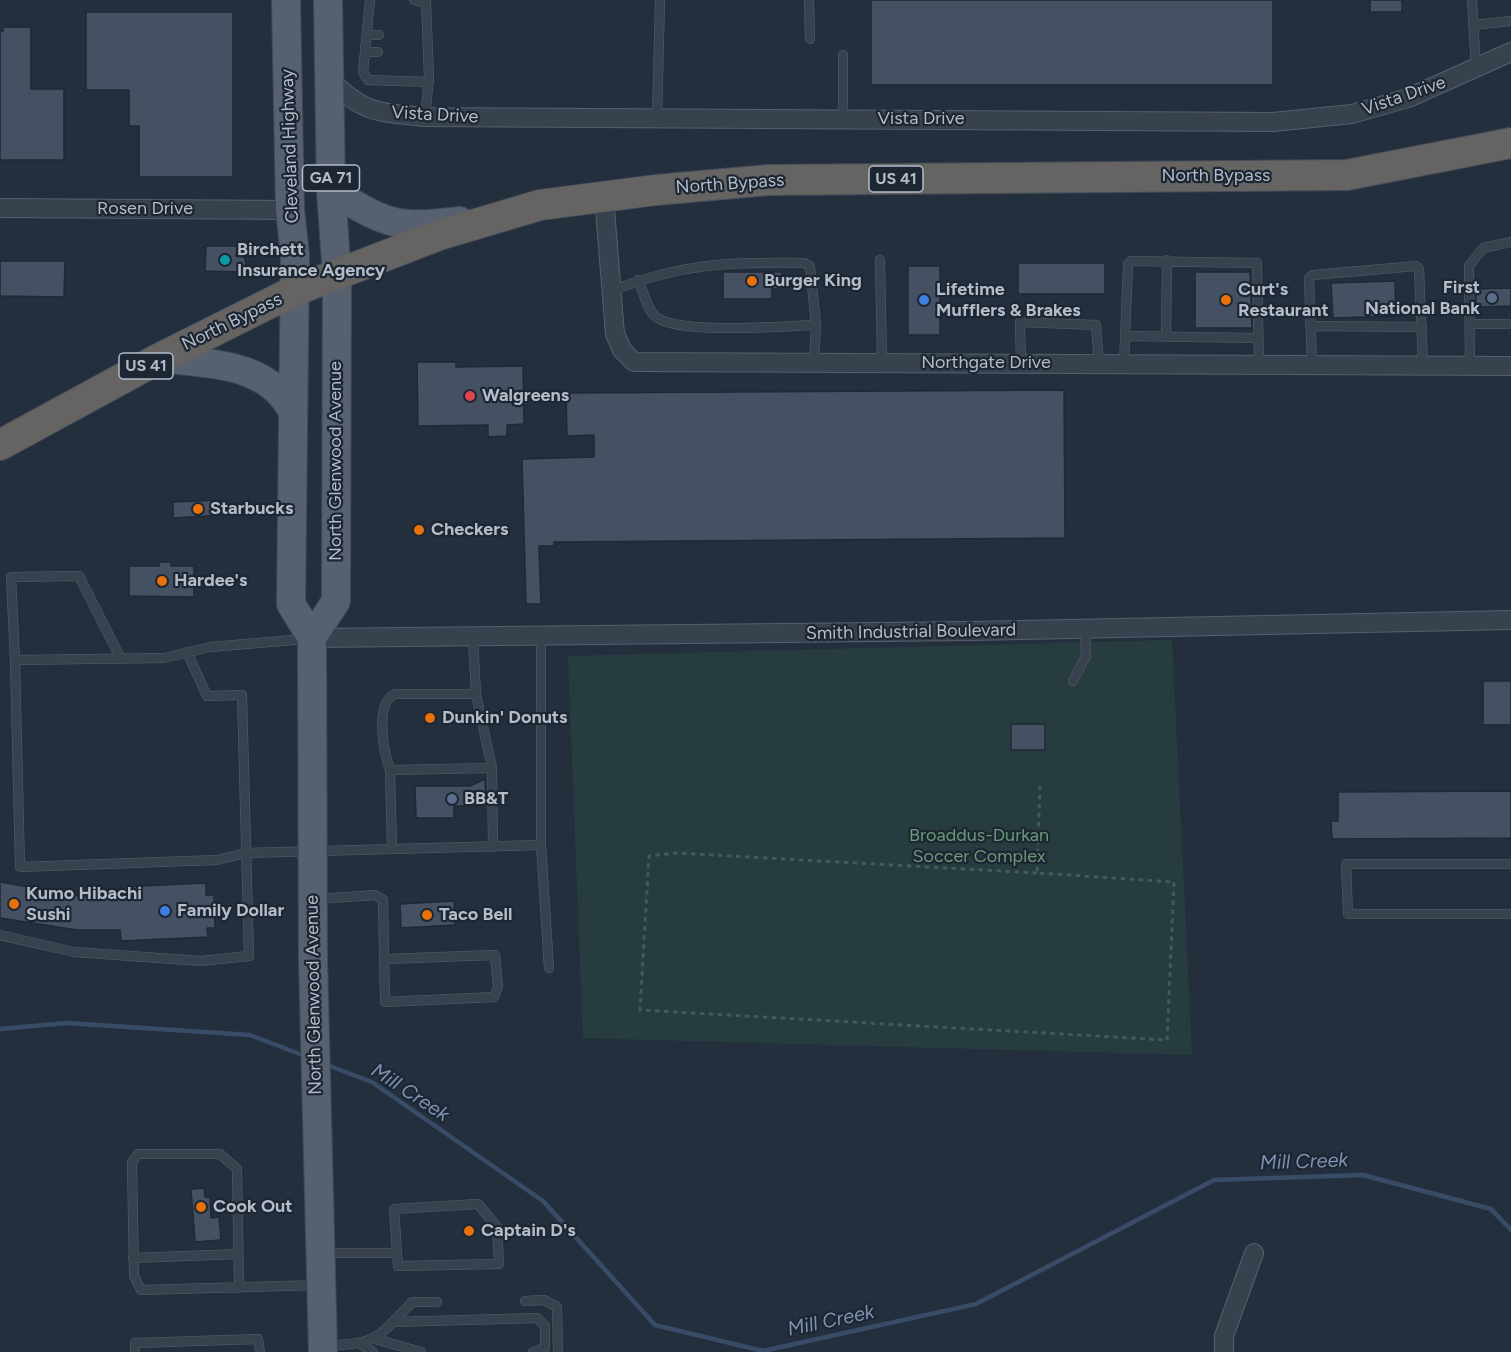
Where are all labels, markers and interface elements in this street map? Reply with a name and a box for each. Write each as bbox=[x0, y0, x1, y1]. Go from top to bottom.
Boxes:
street label: Cleveland Highway bbox=[277, 69, 303, 223]
street label: Vista Drive bbox=[1359, 72, 1449, 120]
street label: Vista Drive bbox=[391, 102, 479, 128]
street label: Vista Drive bbox=[877, 108, 965, 130]
road number: GA 71 bbox=[302, 165, 360, 191]
street label: North Bypass bbox=[1162, 165, 1270, 187]
road number: US 41 bbox=[869, 166, 923, 192]
street label: North Bypass bbox=[675, 169, 785, 199]
street label: Rosen Drive bbox=[97, 198, 193, 220]
place label: Birchett Insurance Agency bbox=[237, 239, 385, 282]
marker: Birchett Insurance Agency bbox=[218, 253, 232, 267]
place label: Burger King bbox=[764, 270, 862, 292]
marker: Burger King bbox=[745, 274, 759, 288]
place label: First National Bank bbox=[1365, 277, 1480, 320]
place label: Lifetime Mufflers & Brakes bbox=[936, 279, 1081, 322]
place label: Curt's Restaurant bbox=[1238, 279, 1329, 322]
street label: North Bypass bbox=[178, 288, 286, 356]
marker: First National Bank bbox=[1485, 291, 1499, 305]
marker: Lifetime Mufflers & Brakes bbox=[917, 293, 931, 307]
marker: Curt's Restaurant bbox=[1219, 293, 1233, 307]
street label: Northgate Drive bbox=[921, 352, 1051, 374]
road number: US 41 bbox=[119, 353, 173, 379]
street label: North Glenwood Avenue bbox=[325, 361, 347, 561]
place label: Walgreens bbox=[482, 385, 569, 407]
marker: Walgreens bbox=[463, 389, 477, 403]
place label: Starbucks bbox=[210, 498, 293, 520]
marker: Starbucks bbox=[191, 502, 205, 516]
place label: Checkers bbox=[431, 519, 509, 541]
marker: Checkers bbox=[412, 523, 426, 537]
place label: Hardee's bbox=[174, 570, 247, 592]
marker: Hardee's bbox=[155, 574, 169, 588]
street label: Smith Industrial Boulevard bbox=[806, 619, 1016, 645]
place label: Dunkin' Donuts bbox=[442, 707, 567, 729]
marker: Dunkin' Donuts bbox=[423, 711, 437, 725]
place label: BB&T bbox=[464, 788, 508, 810]
marker: BB&T bbox=[445, 792, 459, 806]
park label: Broaddus-Durkan Soccer Complex bbox=[909, 825, 1049, 868]
place label: Kumo Hibachi Sushi bbox=[26, 883, 142, 926]
street label: North Glenwood Avenue bbox=[301, 895, 327, 1095]
marker: Kumo Hibachi Sushi bbox=[7, 897, 21, 911]
place label: Family Dollar bbox=[177, 900, 284, 922]
marker: Family Dollar bbox=[158, 904, 172, 918]
place label: Taco Bell bbox=[439, 904, 512, 926]
marker: Taco Bell bbox=[420, 908, 434, 922]
water label: Mill Creek bbox=[366, 1059, 454, 1127]
water label: Mill Creek bbox=[1259, 1148, 1349, 1176]
place label: Cook Out bbox=[213, 1196, 293, 1218]
marker: Cook Out bbox=[194, 1200, 208, 1214]
place label: Captain D's bbox=[481, 1220, 576, 1242]
marker: Captain D's bbox=[462, 1224, 476, 1238]
water label: Mill Creek bbox=[785, 1300, 877, 1342]

